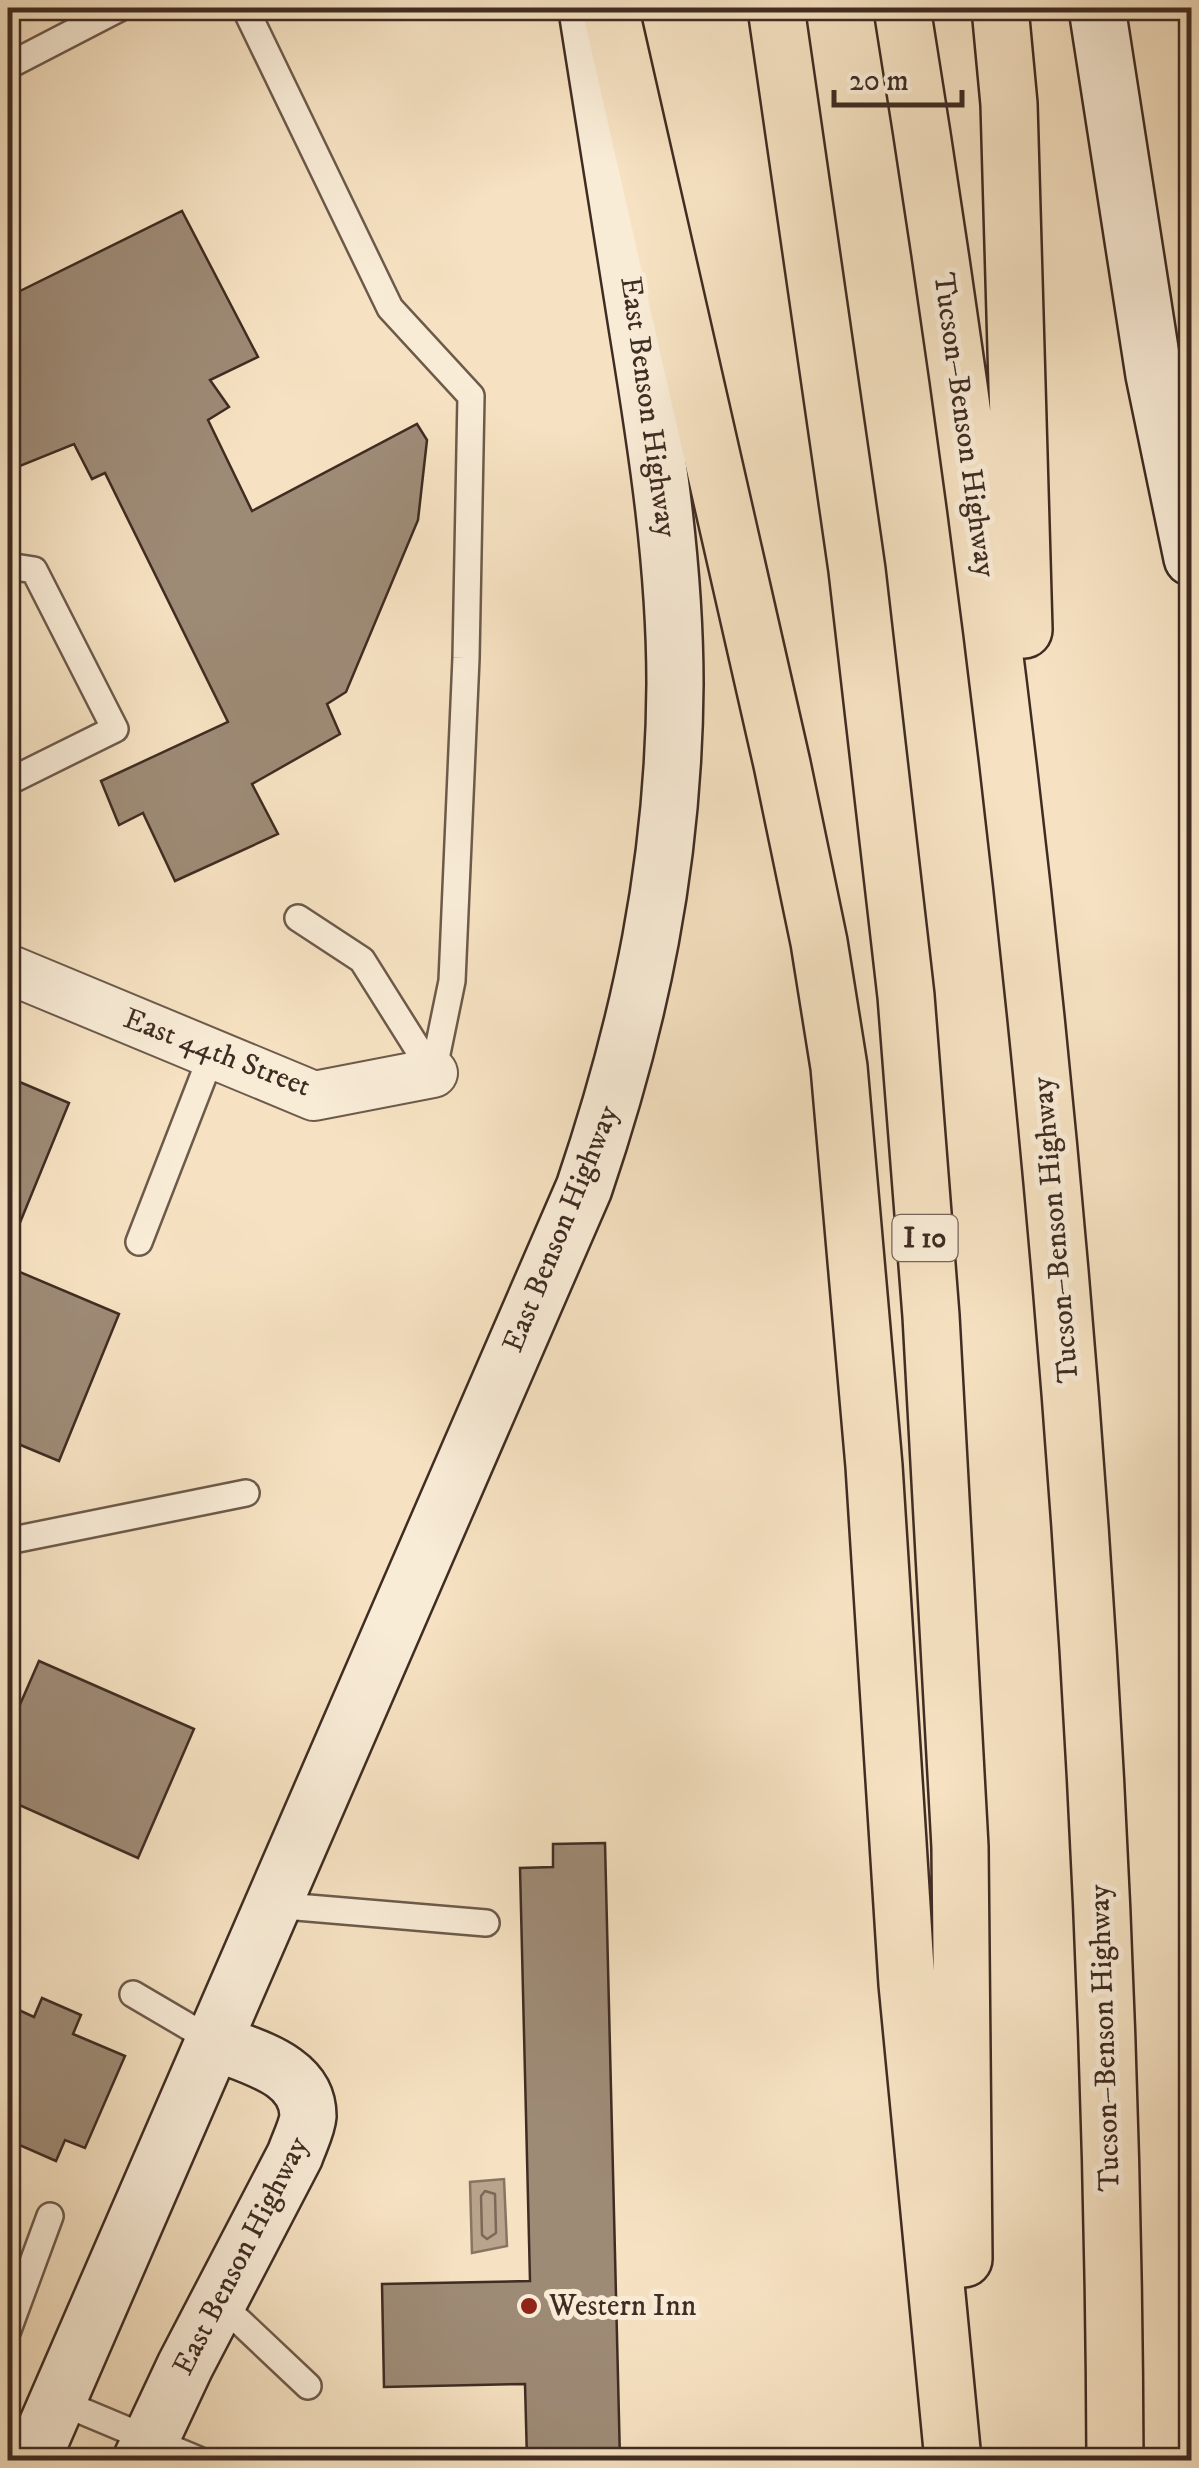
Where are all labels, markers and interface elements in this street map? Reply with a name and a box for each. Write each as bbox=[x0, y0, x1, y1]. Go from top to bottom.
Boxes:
scale bar bbox=[834, 45, 962, 107]
text: 20 m bbox=[849, 63, 909, 100]
street label: Tucson–Benson Highway bbox=[924, 271, 1004, 580]
street label: East Benson Highway bbox=[611, 274, 685, 540]
street label: East 44th Street bbox=[118, 1000, 316, 1106]
street label: Tucson–Benson Highway bbox=[1024, 1075, 1088, 1384]
street label: East Benson Highway bbox=[495, 1099, 628, 1358]
road number: I 10 bbox=[892, 1215, 958, 1261]
street label: Tucson–Benson Highway bbox=[1081, 1883, 1129, 2192]
street label: East Benson Highway bbox=[165, 2130, 317, 2382]
place label: Western Inn bbox=[548, 2288, 697, 2325]
marker: Western Inn bbox=[518, 2295, 540, 2317]

